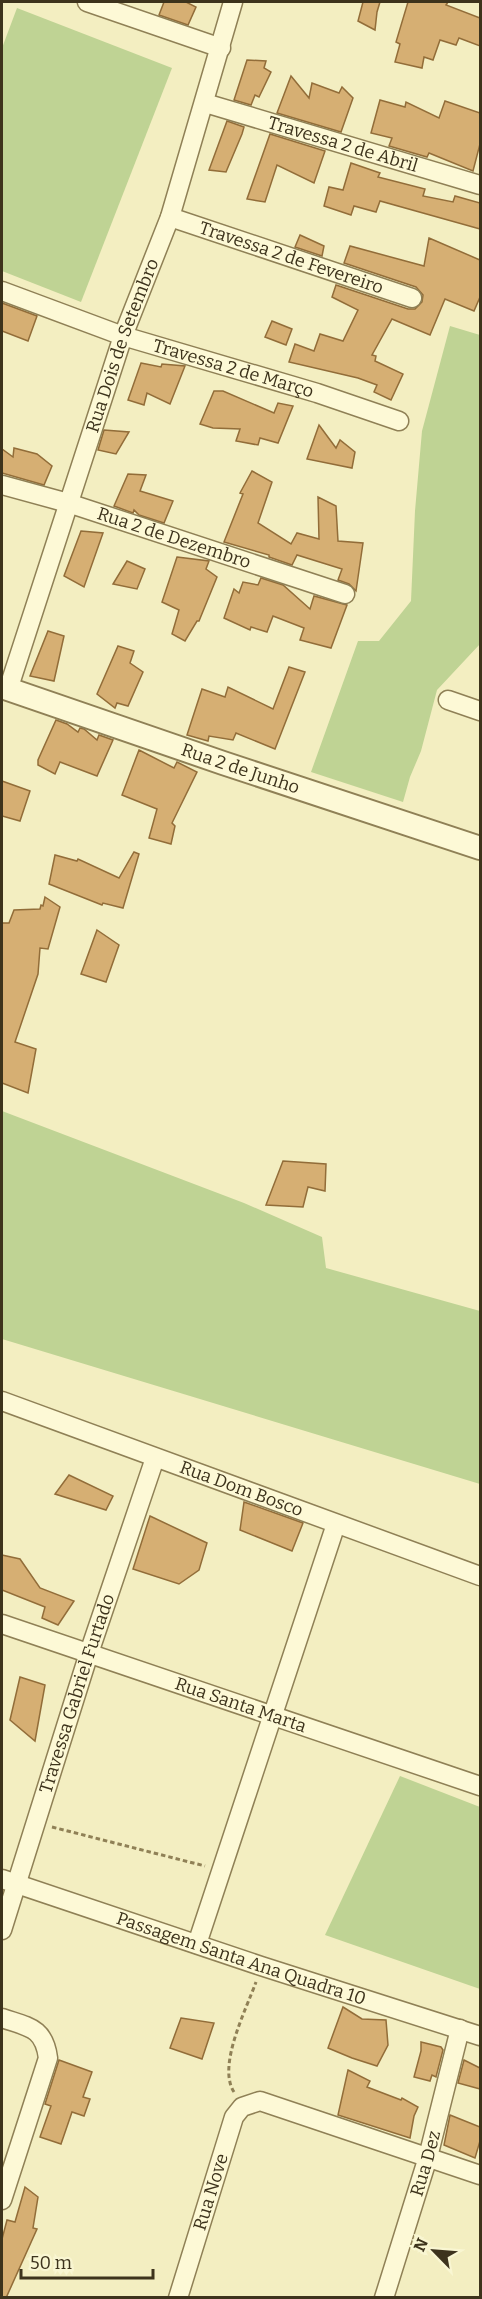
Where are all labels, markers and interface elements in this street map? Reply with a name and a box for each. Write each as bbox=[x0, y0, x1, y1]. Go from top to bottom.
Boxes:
street label: Travessa 2 de Abril bbox=[265, 111, 421, 177]
street label: Travessa 2 de Fevereiro bbox=[197, 217, 386, 299]
street label: Rua Dois de Setembro bbox=[81, 255, 163, 435]
street label: Travessa 2 de Março bbox=[150, 334, 316, 402]
street label: Rua 2 de Dezembro bbox=[94, 502, 254, 573]
street label: Rua 2 de Junho bbox=[178, 738, 303, 799]
street label: Rua Dom Bosco bbox=[177, 1456, 306, 1521]
street label: Travessa Gabriel Furtado bbox=[35, 1591, 119, 1796]
street label: Rua Santa Marta bbox=[172, 1672, 309, 1737]
street label: Passagem Santa Ana Quadra 10 bbox=[114, 1907, 369, 2010]
street label: Rua Dez bbox=[405, 2128, 445, 2199]
street label: Rua Nove bbox=[189, 2151, 233, 2233]
north arrow bbox=[404, 2221, 464, 2281]
text: N bbox=[410, 2235, 432, 2254]
scale bar bbox=[21, 2242, 153, 2280]
text: 50 m bbox=[30, 2252, 72, 2274]

